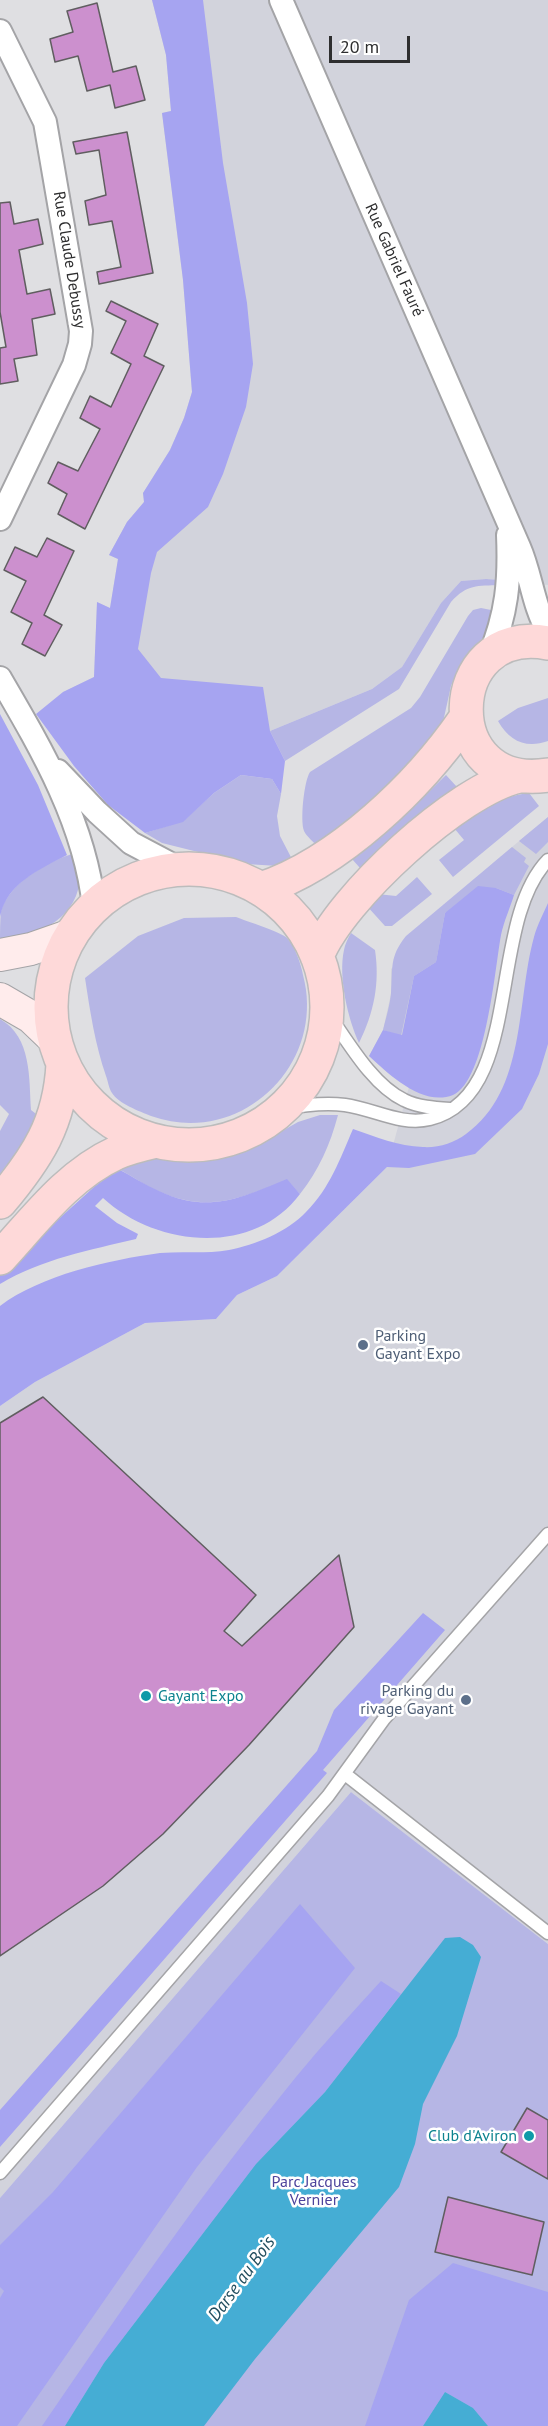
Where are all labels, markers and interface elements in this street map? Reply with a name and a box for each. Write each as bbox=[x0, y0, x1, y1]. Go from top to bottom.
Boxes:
scale bar bbox=[332, 24, 413, 62]
text: 20 m bbox=[340, 35, 379, 58]
street label: Rue Claude Debussy bbox=[49, 190, 89, 330]
street label: Rue Gabriel Fauré bbox=[360, 200, 428, 320]
place label: Parking Gayant Expo bbox=[375, 1326, 461, 1364]
marker: Parking Gayant Expo bbox=[356, 1338, 370, 1352]
place label: Parking du rivage Gayant bbox=[360, 1681, 454, 1719]
place label: Gayant Expo bbox=[158, 1686, 244, 1706]
marker: Gayant Expo bbox=[139, 1689, 153, 1703]
marker: Parking du rivage Gayant bbox=[459, 1693, 473, 1707]
place label: Club d'Aviron bbox=[428, 2126, 517, 2146]
marker: Club d'Aviron bbox=[522, 2129, 536, 2143]
park label: Parc Jacques Vernier bbox=[272, 2172, 356, 2210]
water label: Darse au Bois bbox=[204, 2232, 280, 2326]

